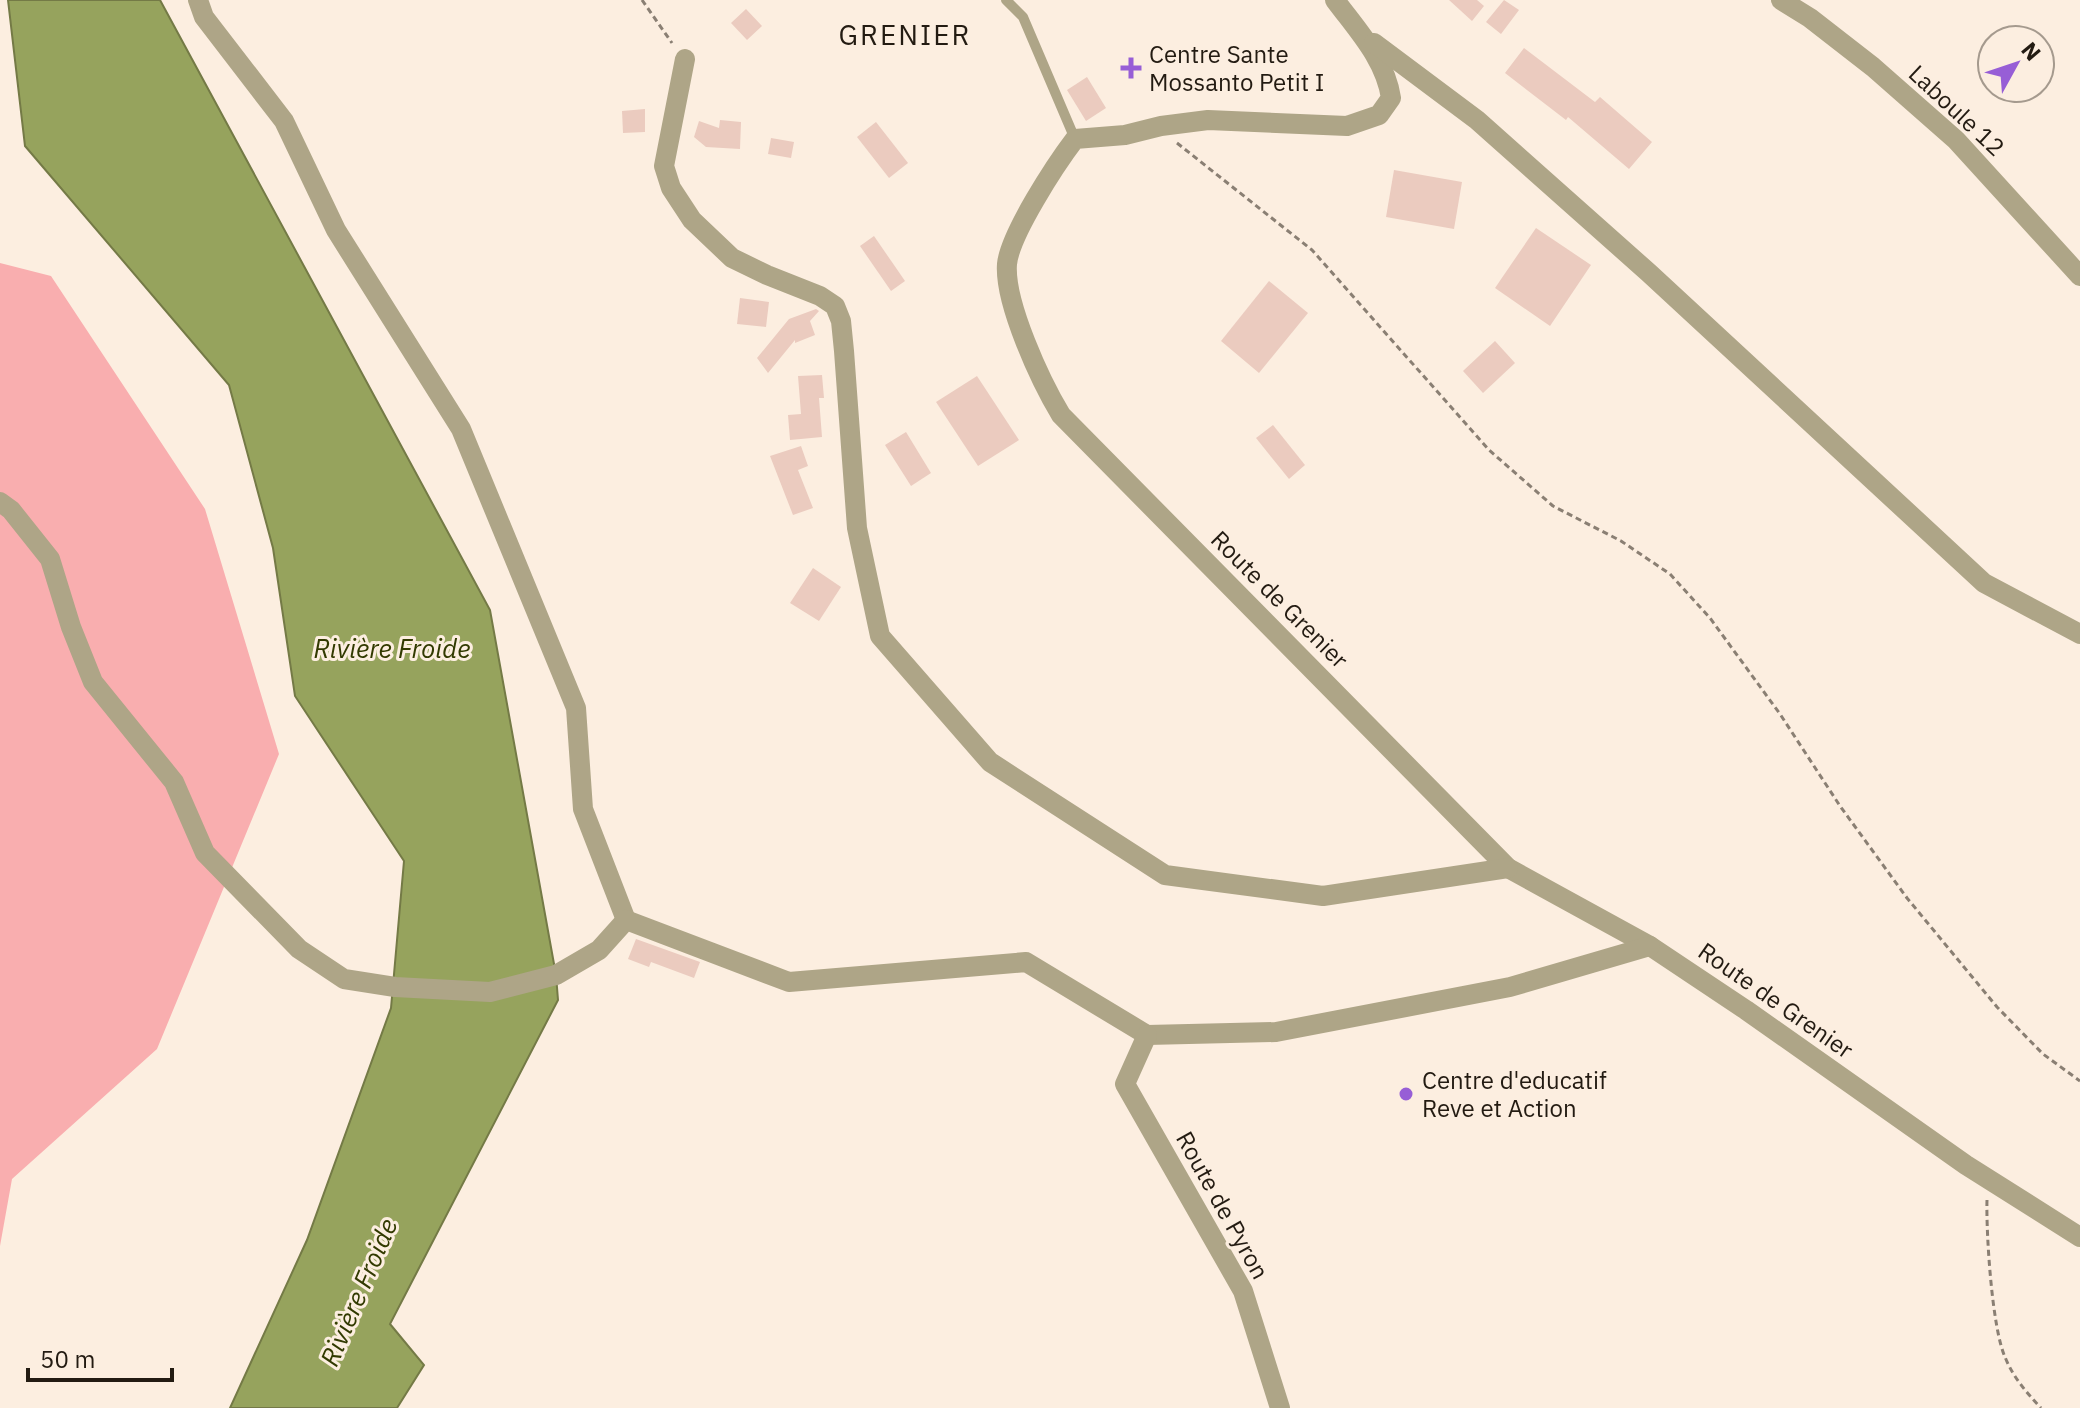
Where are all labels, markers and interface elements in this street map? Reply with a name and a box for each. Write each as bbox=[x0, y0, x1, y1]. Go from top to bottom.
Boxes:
district label: GRENIER bbox=[839, 16, 971, 53]
north arrow bbox=[1976, 24, 2056, 104]
text: N bbox=[2015, 35, 2048, 66]
place label: Centre Sante Mossanto Petit I bbox=[1149, 38, 1324, 98]
marker: Centre Sante Mossanto Petit I bbox=[1120, 57, 1142, 79]
street label: Laboule 12 bbox=[1902, 57, 2012, 163]
street label: Route de Grenier bbox=[1204, 523, 1356, 675]
water label: Rivière Froide bbox=[313, 631, 471, 665]
street label: Route de Grenier bbox=[1692, 935, 1860, 1065]
place label: Centre d'educatif Reve et Action bbox=[1422, 1064, 1607, 1124]
marker: Centre d'educatif Reve et Action bbox=[1397, 1085, 1415, 1103]
street label: Route de Pyron bbox=[1169, 1125, 1277, 1285]
water label: Rivière Froide bbox=[312, 1213, 404, 1371]
scale bar bbox=[28, 1332, 172, 1382]
text: 50 m bbox=[40, 1343, 95, 1375]

